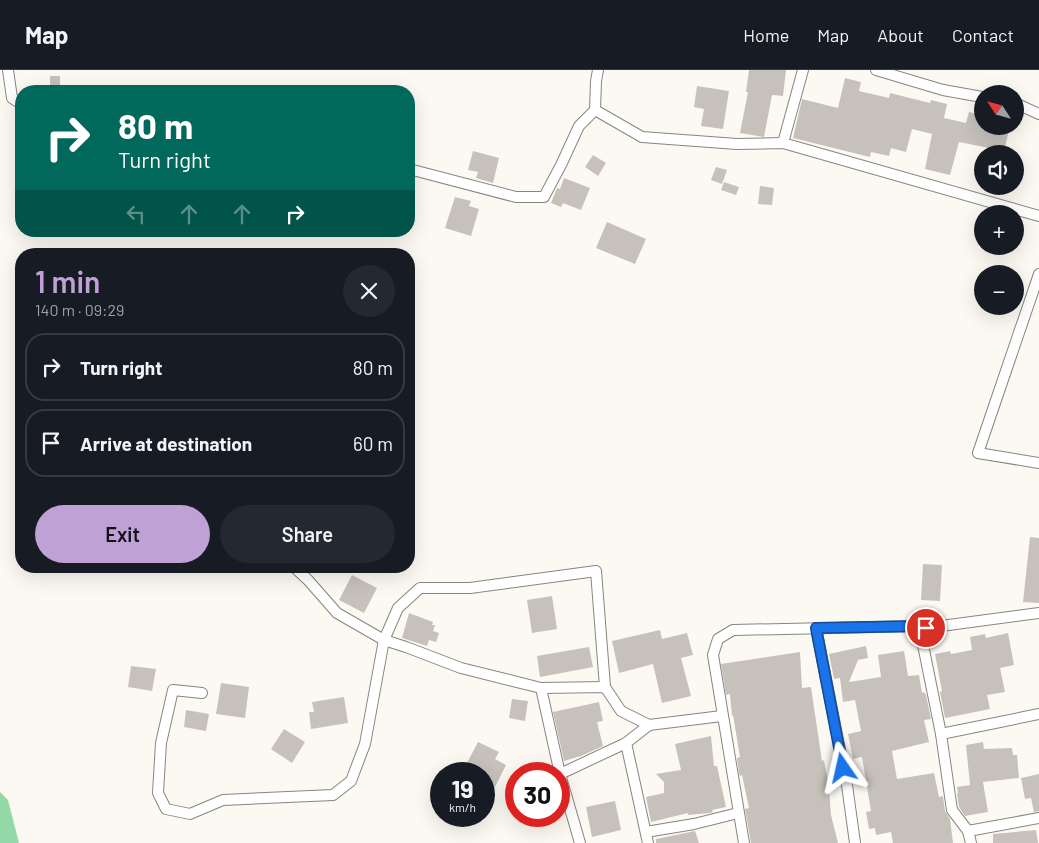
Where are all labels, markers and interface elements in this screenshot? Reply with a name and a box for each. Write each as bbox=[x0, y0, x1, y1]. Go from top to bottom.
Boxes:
text: Map bbox=[25, 20, 68, 49]
text: Home bbox=[743, 24, 789, 46]
text: Map bbox=[817, 24, 849, 46]
text: About bbox=[877, 24, 924, 46]
text: Contact bbox=[952, 24, 1014, 46]
north arrow bbox=[974, 85, 1024, 135]
map controls bbox=[974, 85, 1024, 315]
text: 80 m bbox=[118, 104, 193, 146]
icon: right bbox=[35, 105, 100, 170]
button: sound bbox=[974, 145, 1024, 195]
text: Turn right bbox=[118, 146, 211, 172]
icon: left bbox=[122, 200, 150, 228]
icon: ahead bbox=[175, 200, 203, 228]
icon: ahead bbox=[228, 200, 256, 228]
icon: right bbox=[281, 200, 309, 228]
button: + bbox=[974, 205, 1024, 255]
text: 1 min bbox=[35, 263, 100, 299]
button: close bbox=[343, 265, 395, 317]
button: − bbox=[974, 265, 1024, 315]
text: 140 m · 09:29 bbox=[35, 300, 124, 319]
icon: right bbox=[37, 353, 65, 381]
text: Turn right bbox=[80, 356, 162, 379]
text: 80 m bbox=[353, 356, 393, 379]
icon: arrive bbox=[37, 429, 65, 457]
text: Arrive at destination bbox=[80, 432, 252, 455]
text: 60 m bbox=[353, 432, 393, 455]
button: Exit bbox=[35, 505, 210, 563]
button: Share bbox=[220, 505, 395, 563]
pin bbox=[905, 607, 947, 649]
icon: arrive bbox=[912, 614, 940, 642]
position arrow bbox=[816, 741, 868, 793]
speed limit sign: 30 bbox=[505, 762, 570, 827]
text: 19 bbox=[451, 773, 474, 803]
text: km/h bbox=[449, 800, 476, 814]

